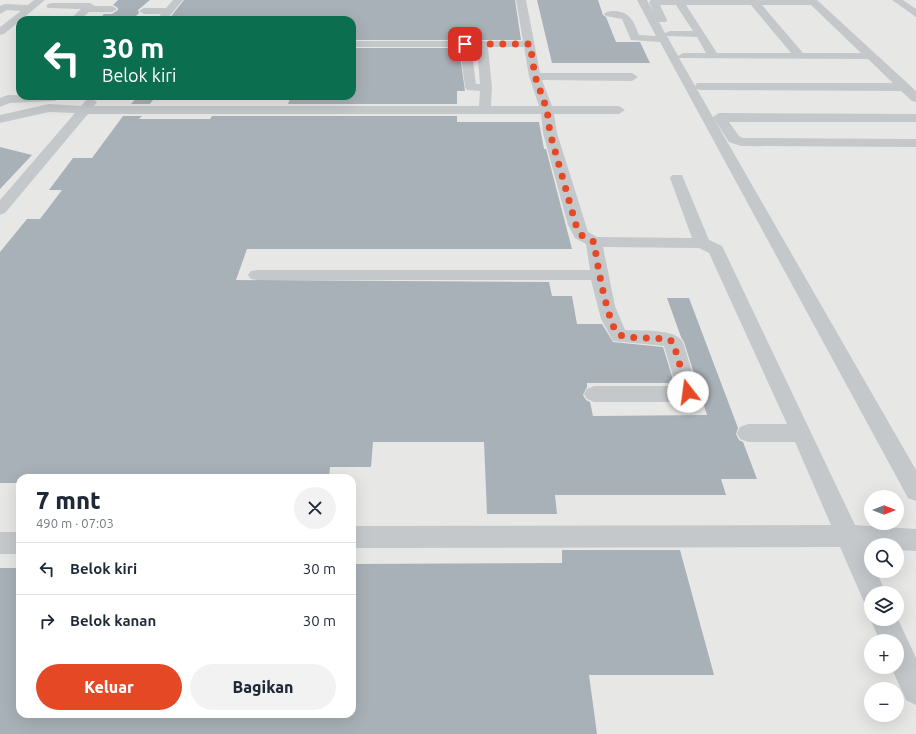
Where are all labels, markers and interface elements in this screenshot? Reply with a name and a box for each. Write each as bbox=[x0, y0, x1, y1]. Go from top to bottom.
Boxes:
pin bbox=[448, 27, 482, 61]
icon: left bbox=[36, 32, 88, 84]
text: 30 m bbox=[102, 32, 164, 63]
icon: arrive bbox=[454, 33, 476, 55]
text: Belok kiri bbox=[102, 65, 176, 85]
position arrow bbox=[667, 371, 709, 413]
text: 7 mnt bbox=[36, 487, 101, 514]
button: close bbox=[294, 487, 336, 529]
north arrow bbox=[864, 490, 904, 530]
map controls bbox=[864, 490, 904, 722]
text: 490 m · 07:03 bbox=[36, 516, 114, 530]
button: search bbox=[864, 538, 904, 578]
icon: left bbox=[36, 558, 58, 580]
text: Belok kiri bbox=[70, 560, 137, 577]
text: 30 m bbox=[303, 560, 336, 577]
button: layers bbox=[864, 586, 904, 626]
icon: right bbox=[36, 610, 58, 632]
text: Belok kanan bbox=[70, 612, 156, 629]
text: 30 m bbox=[303, 612, 336, 629]
button: + bbox=[864, 634, 904, 674]
button: Keluar bbox=[36, 664, 182, 710]
button: Bagikan bbox=[190, 664, 336, 710]
button: − bbox=[864, 682, 904, 722]

